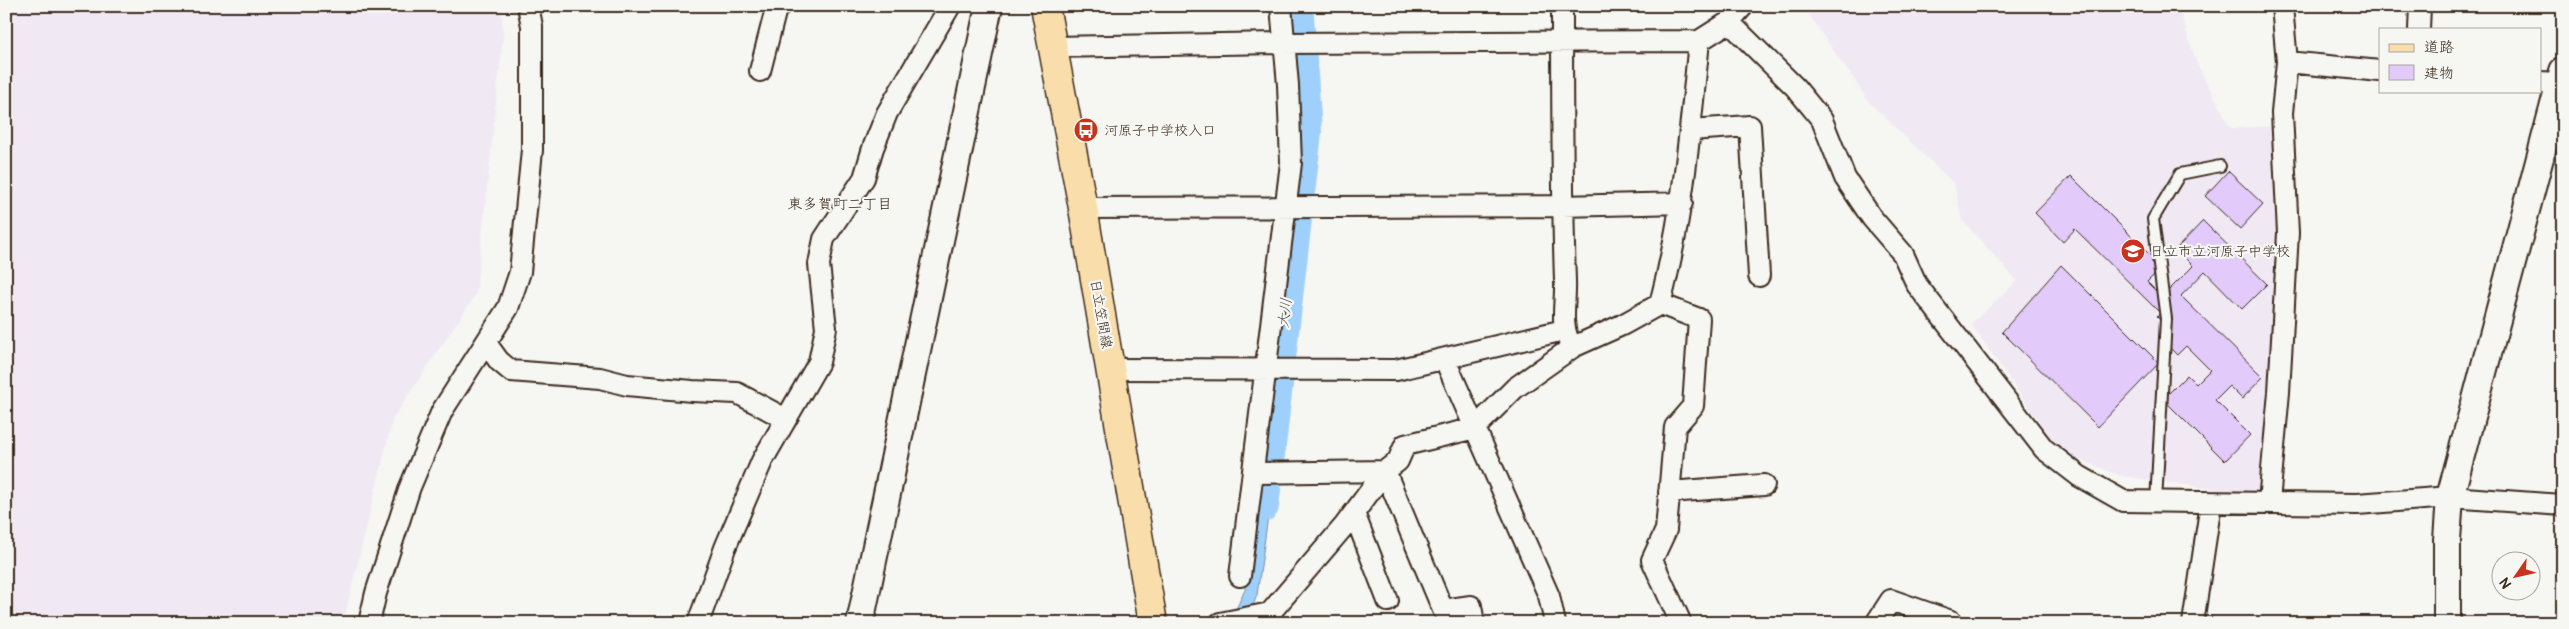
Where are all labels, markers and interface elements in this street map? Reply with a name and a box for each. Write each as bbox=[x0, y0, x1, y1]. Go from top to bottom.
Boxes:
legend bbox=[2379, 28, 2542, 92]
text: 道路 bbox=[2424, 38, 2454, 57]
text: 建物 bbox=[2424, 64, 2454, 83]
bus stop icon: 河原子中学校入口 bbox=[1073, 117, 1099, 143]
place label: 河原子中学校入口 bbox=[1104, 122, 1216, 139]
district label: 東多賀町二丁目 bbox=[787, 195, 893, 214]
school or university icon: 日立市立河原子中学校 bbox=[2120, 238, 2146, 264]
place label: 日立市立河原子中学校 bbox=[2150, 243, 2290, 260]
street label: 日立笠間線 bbox=[1087, 278, 1115, 350]
water label: 大川 bbox=[1274, 297, 1296, 329]
north arrow bbox=[2492, 552, 2542, 602]
text: N bbox=[2496, 574, 2515, 592]

